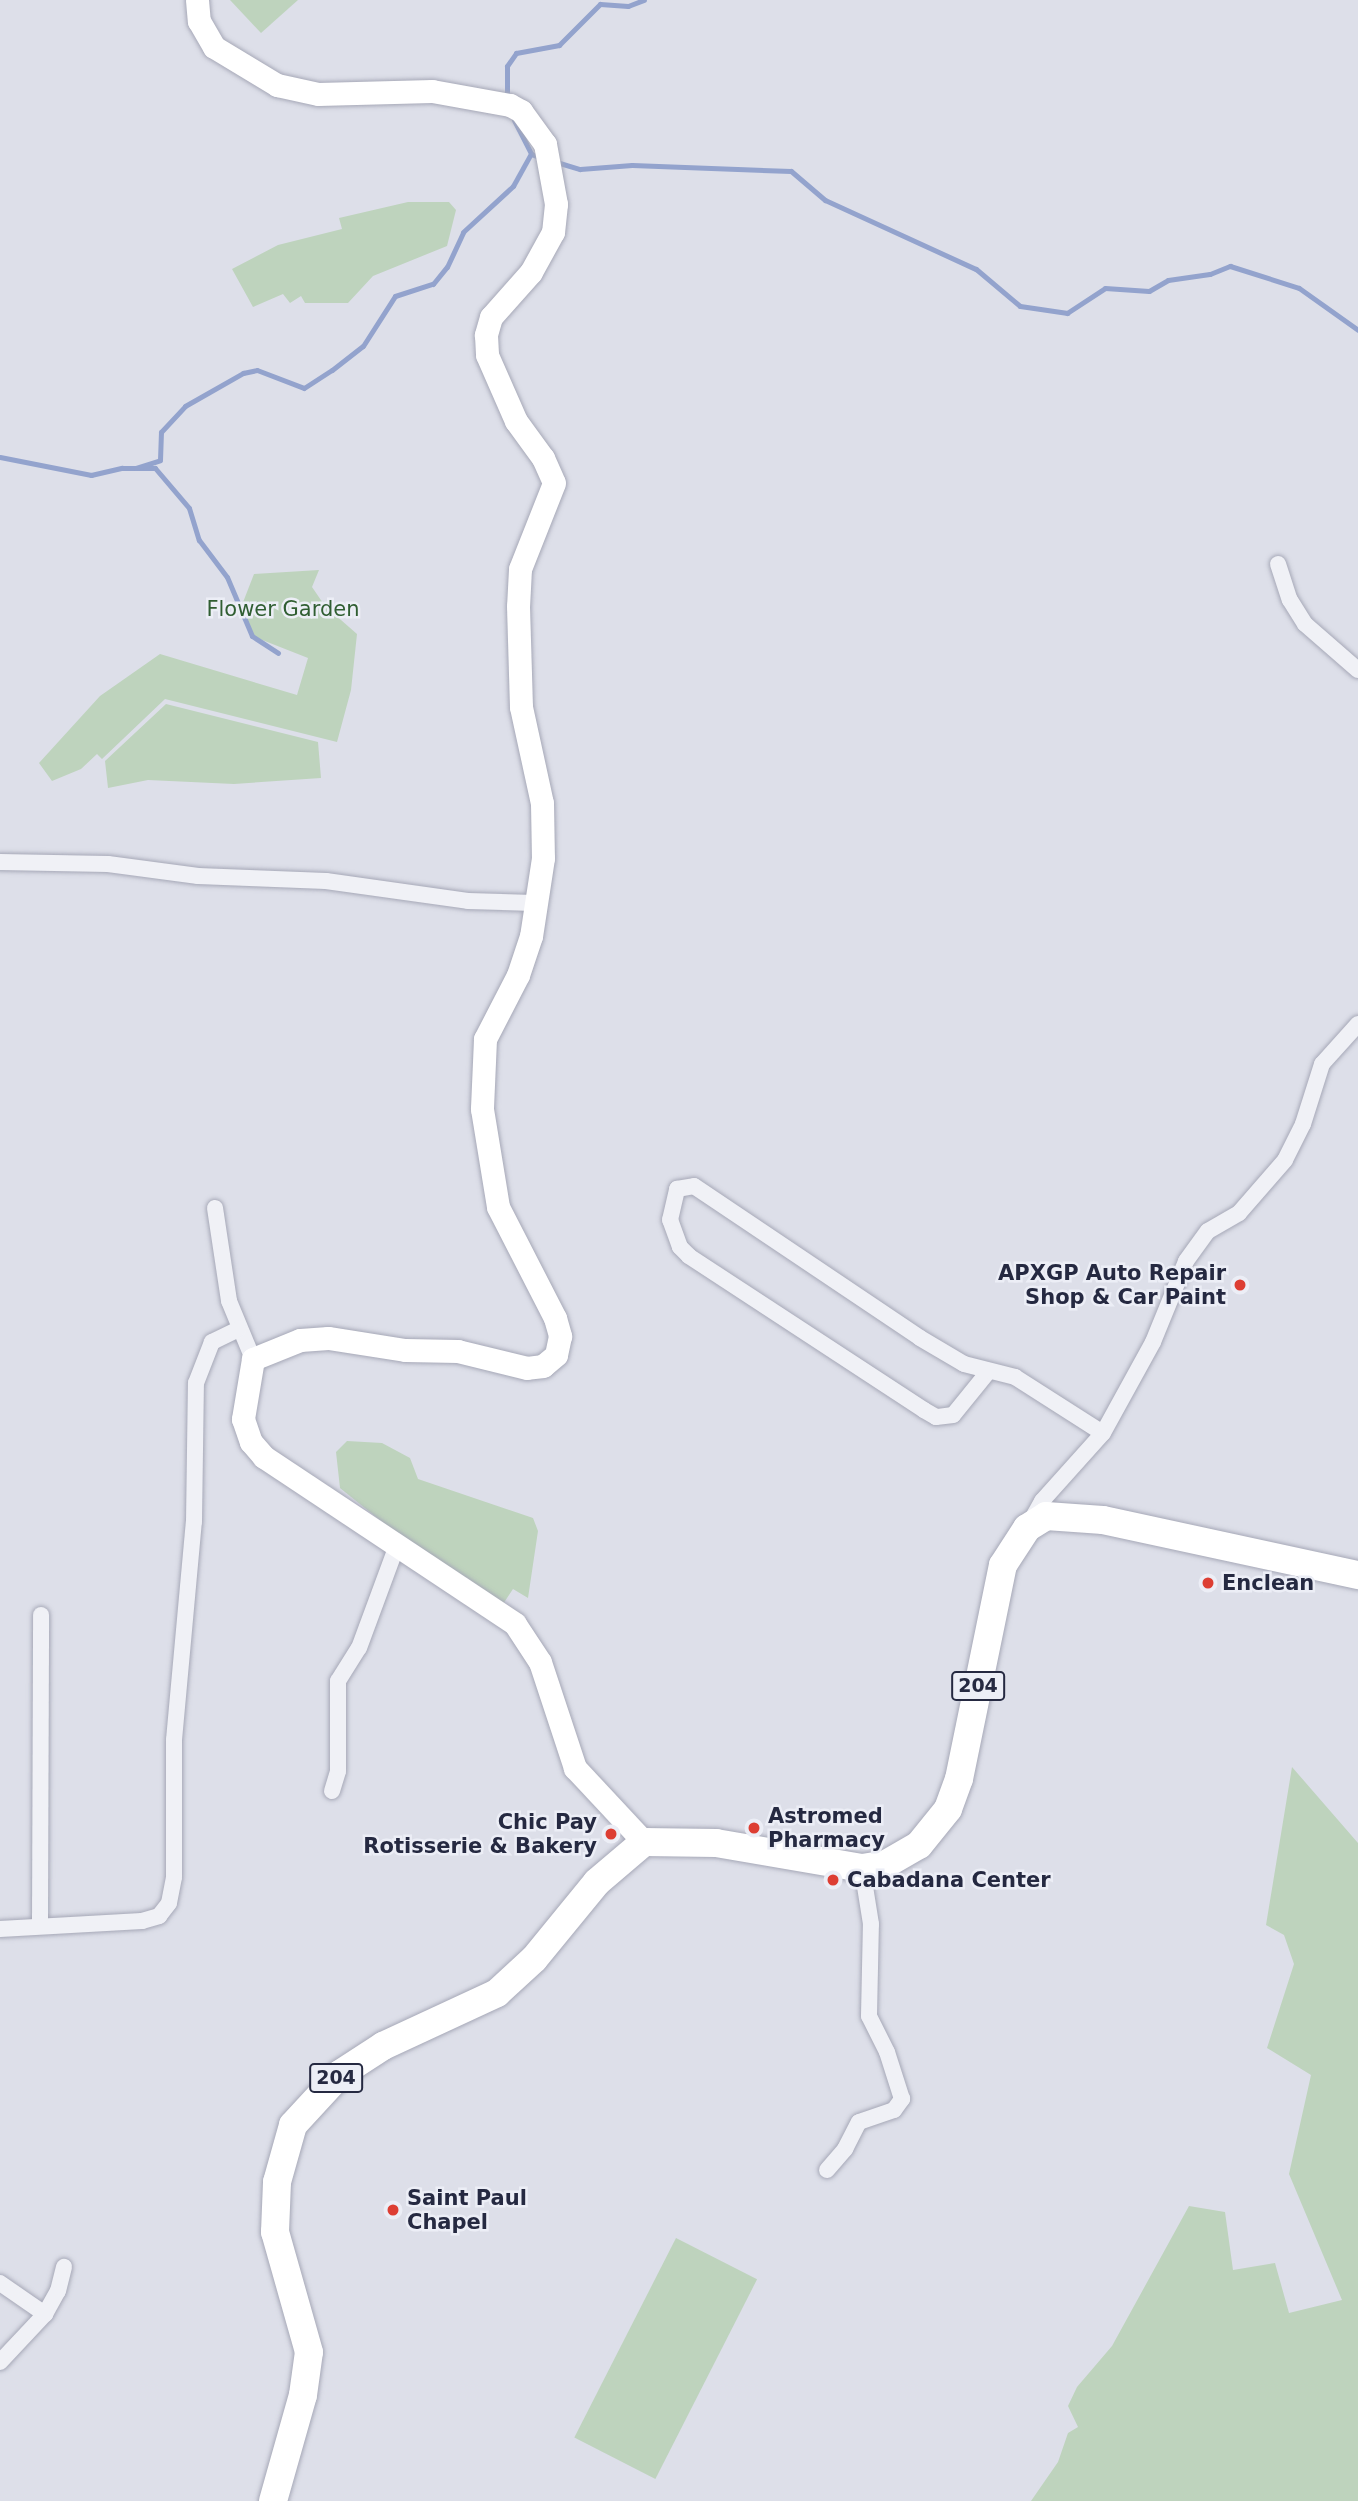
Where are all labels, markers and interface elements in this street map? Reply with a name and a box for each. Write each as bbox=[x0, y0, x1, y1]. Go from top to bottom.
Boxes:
park label: Flower Garden bbox=[206, 596, 360, 622]
place label: APXGP Auto Repair Shop & Car Paint bbox=[998, 1260, 1226, 1310]
marker: APXGP Auto Repair Shop & Car Paint bbox=[1232, 1277, 1248, 1293]
place label: Enclean bbox=[1222, 1570, 1314, 1596]
marker: Enclean bbox=[1200, 1575, 1216, 1591]
road number: 204 bbox=[950, 1670, 1006, 1702]
place label: Astromed Pharmacy bbox=[768, 1803, 885, 1853]
place label: Chic Pay Rotisserie & Bakery bbox=[363, 1809, 597, 1859]
marker: Astromed Pharmacy bbox=[746, 1820, 762, 1836]
marker: Chic Pay Rotisserie & Bakery bbox=[603, 1826, 619, 1842]
place label: Cabadana Center bbox=[847, 1867, 1051, 1893]
marker: Cabadana Center bbox=[825, 1872, 841, 1888]
road number: 204 bbox=[308, 2062, 364, 2094]
place label: Saint Paul Chapel bbox=[407, 2185, 527, 2235]
marker: Saint Paul Chapel bbox=[385, 2202, 401, 2218]

